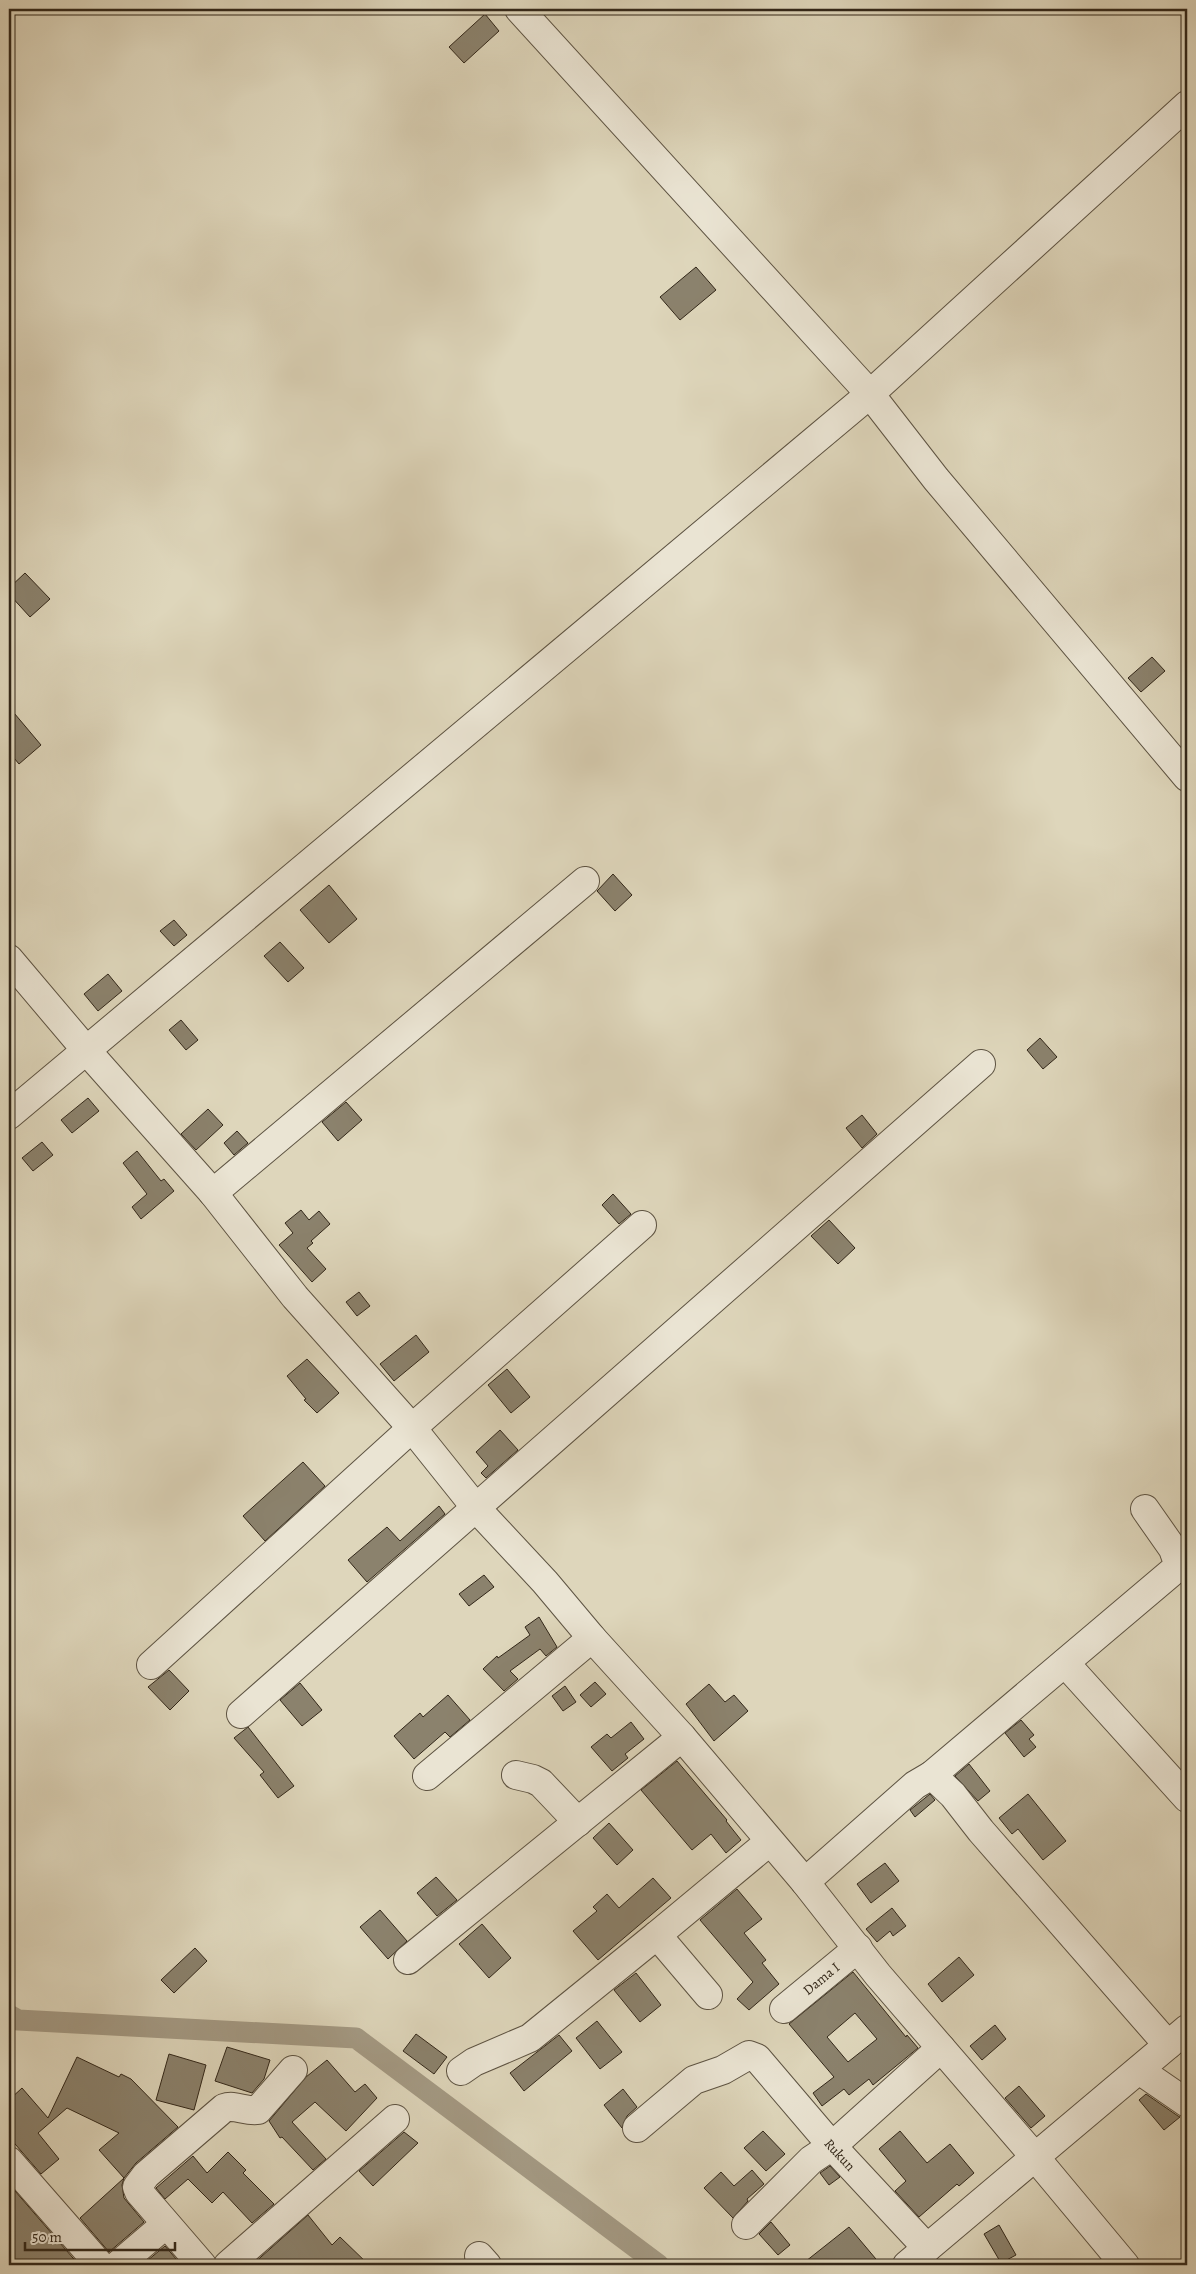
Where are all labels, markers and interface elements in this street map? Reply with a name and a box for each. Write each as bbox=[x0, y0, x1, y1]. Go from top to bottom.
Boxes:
street label: Dama I bbox=[799, 1958, 843, 1999]
street label: Rukun bbox=[820, 2134, 860, 2175]
scale bar bbox=[25, 2219, 175, 2251]
text: 50 m bbox=[32, 2227, 62, 2247]

